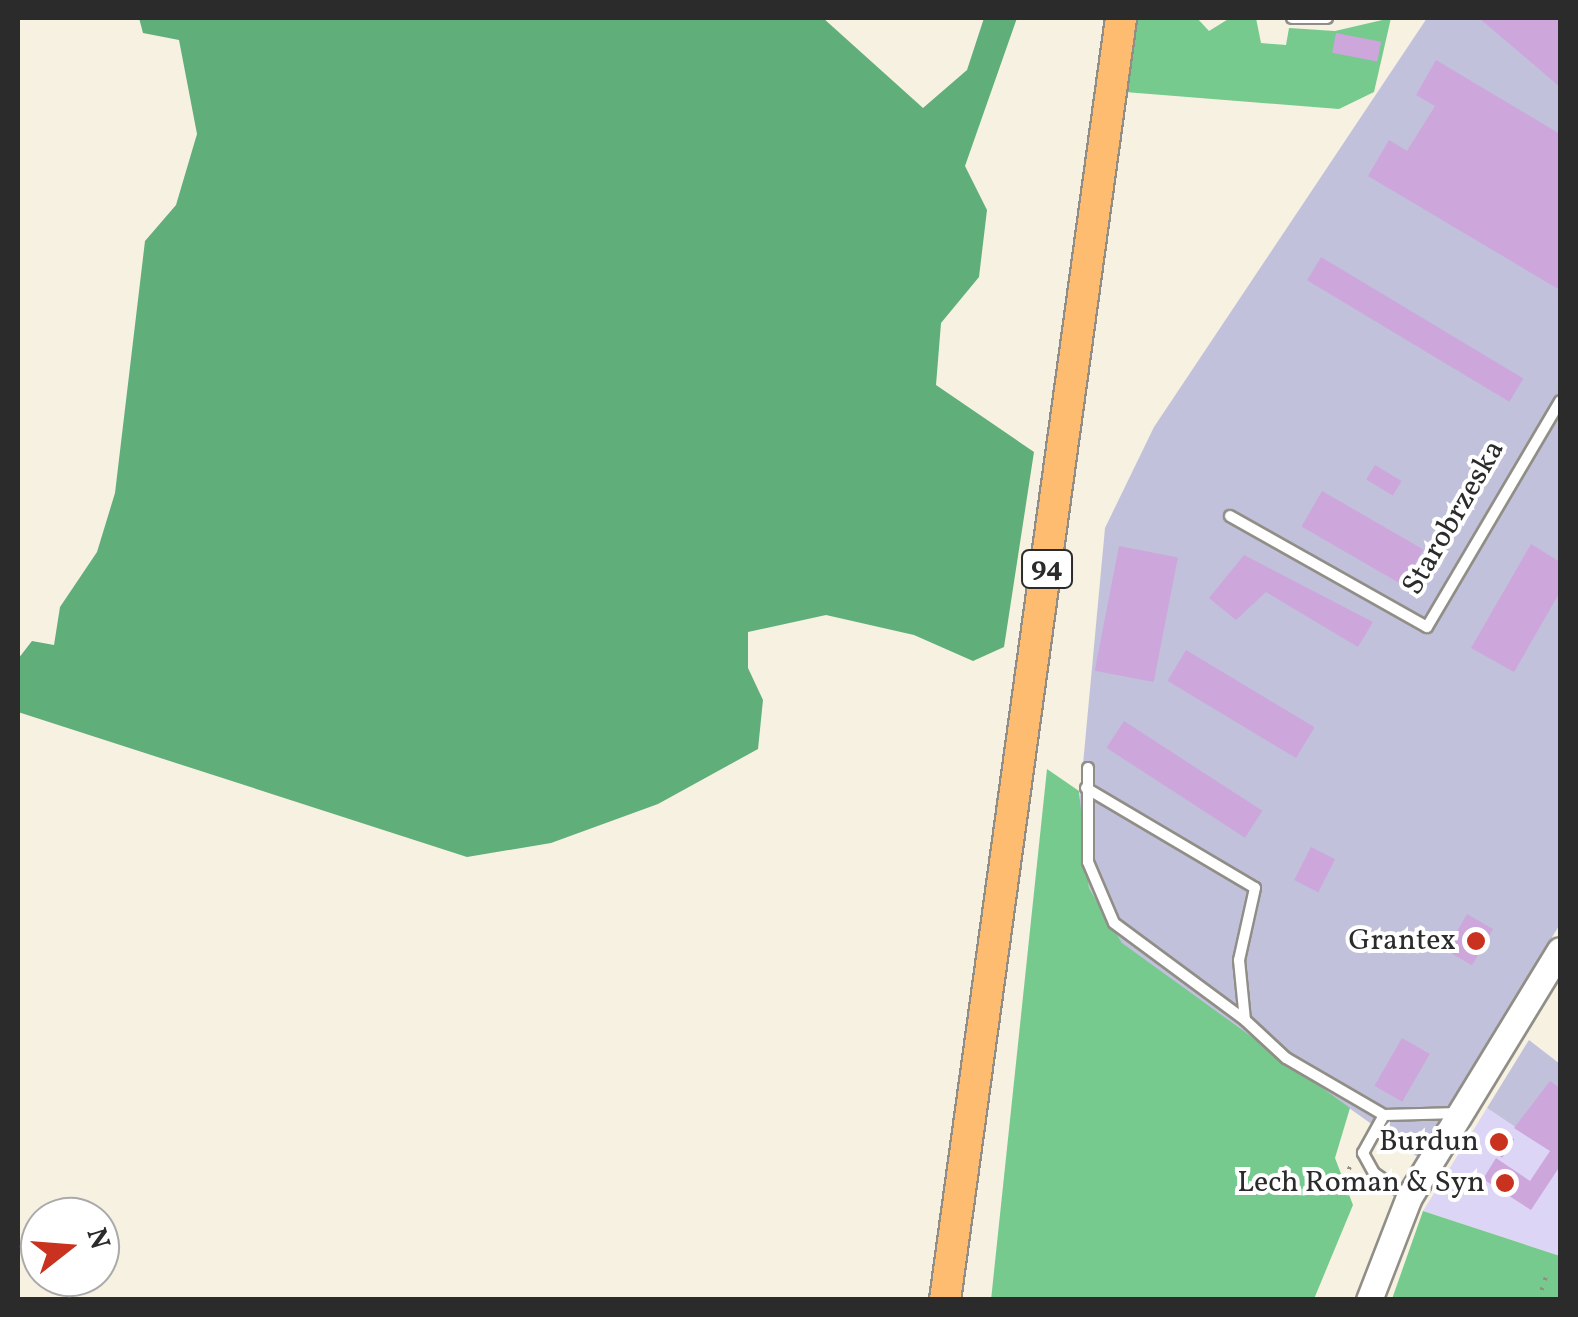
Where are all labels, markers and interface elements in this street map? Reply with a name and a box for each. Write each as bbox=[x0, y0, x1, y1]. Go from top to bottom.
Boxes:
street label: Starobrzeska bbox=[1395, 434, 1513, 602]
road number: 94 bbox=[1020, 546, 1074, 592]
place label: Grantex bbox=[1349, 923, 1456, 959]
marker: Grantex bbox=[1465, 930, 1487, 952]
place label: Burdun bbox=[1379, 1124, 1479, 1160]
marker: Burdun bbox=[1488, 1131, 1510, 1153]
place label: Lech Roman & Syn bbox=[1237, 1165, 1485, 1201]
marker: Lech Roman & Syn bbox=[1494, 1172, 1516, 1194]
north arrow bbox=[20, 1197, 120, 1297]
text: N bbox=[76, 1223, 119, 1254]

